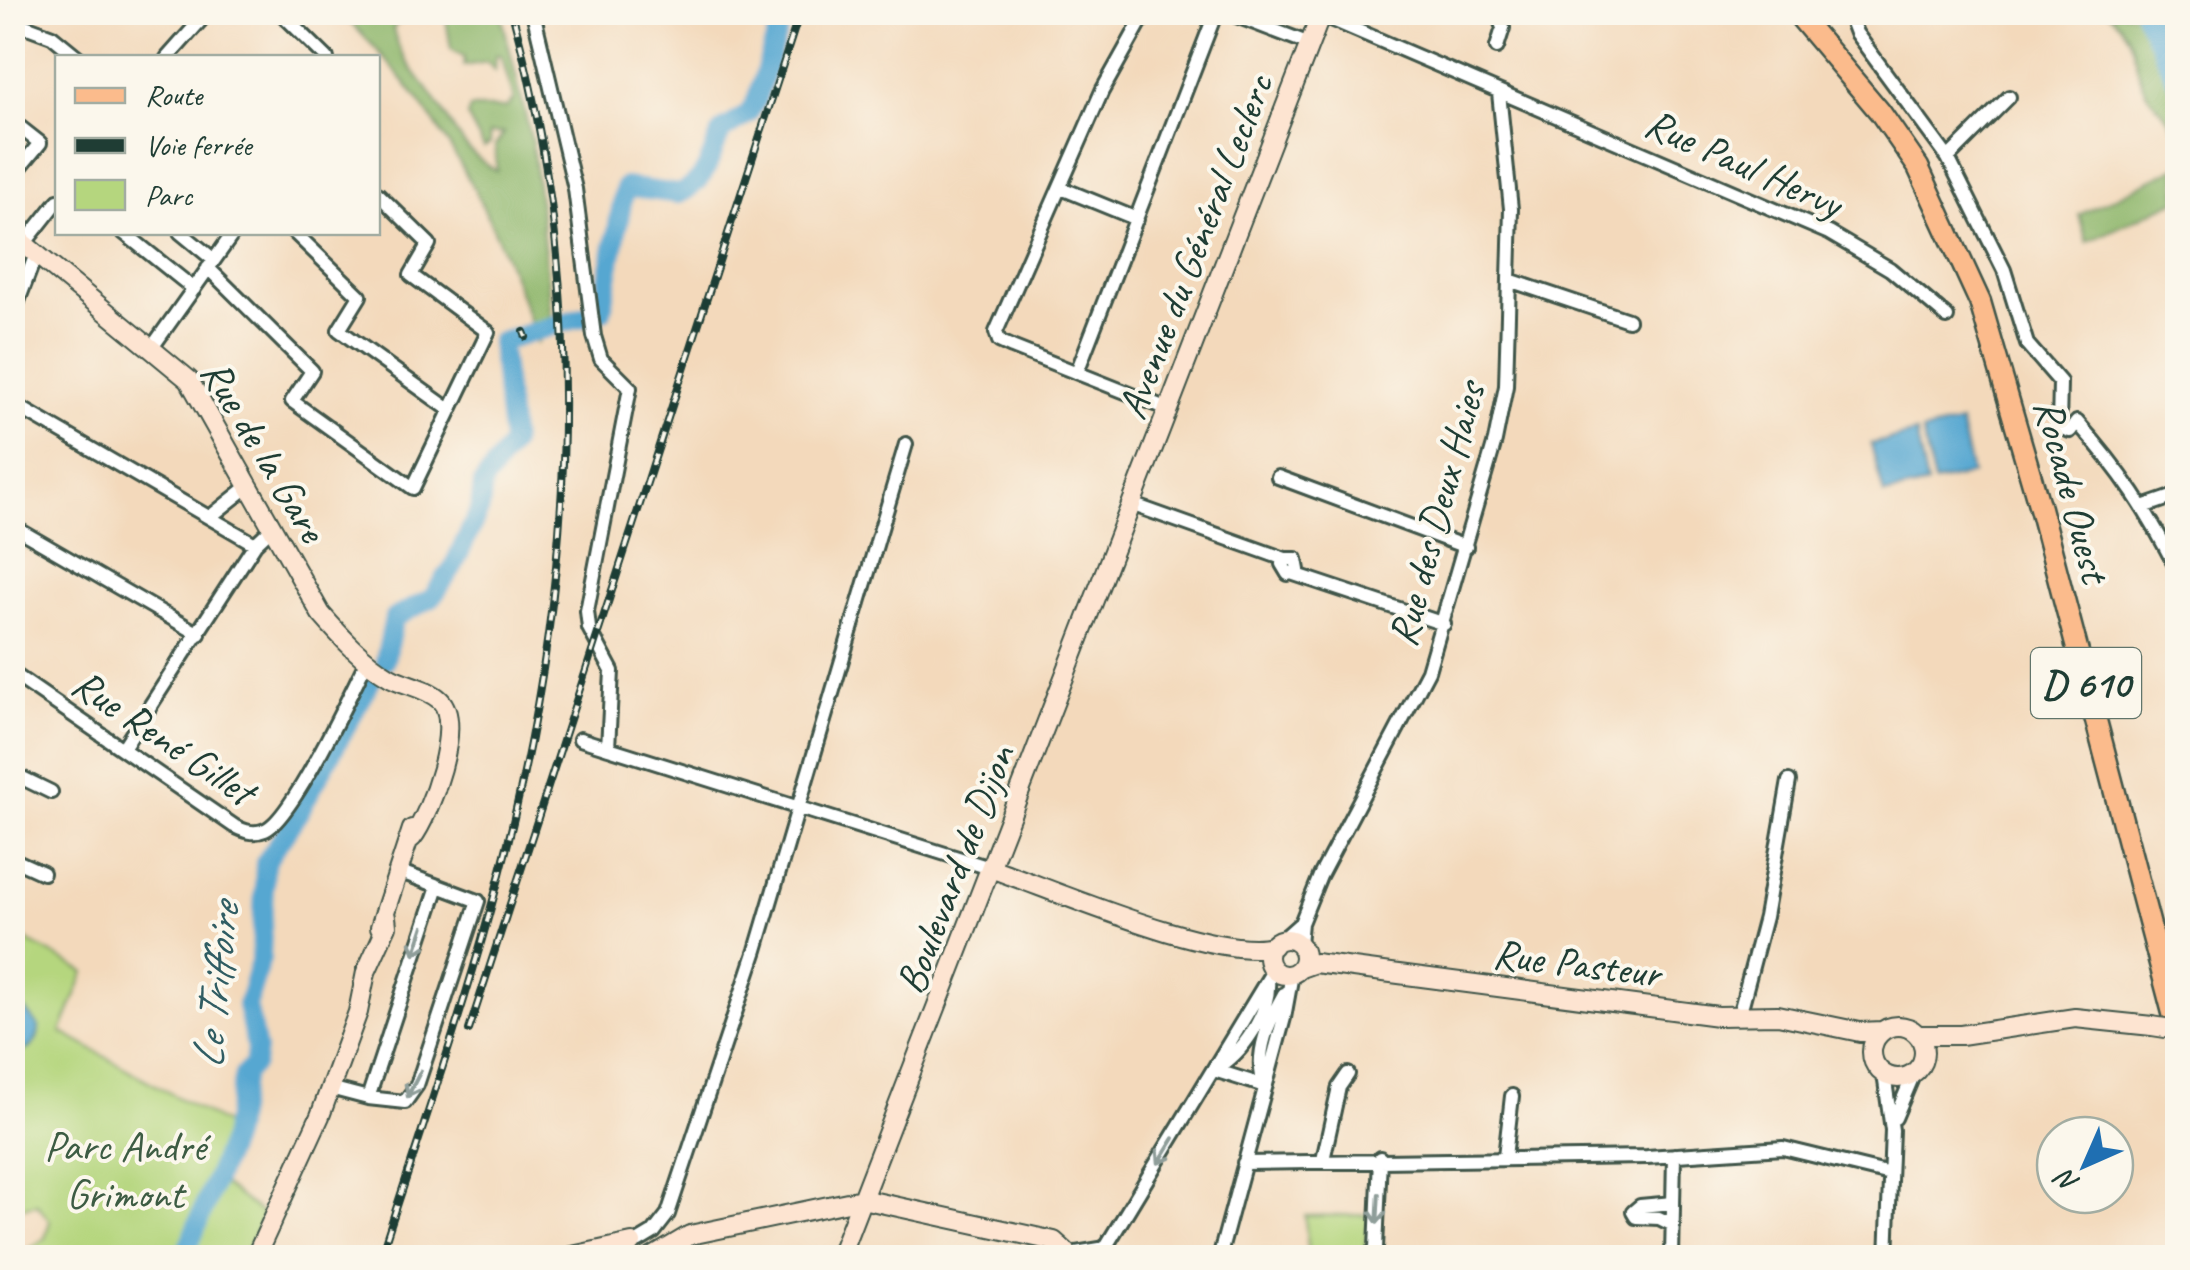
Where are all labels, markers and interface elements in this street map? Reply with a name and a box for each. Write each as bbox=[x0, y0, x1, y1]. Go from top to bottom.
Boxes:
legend bbox=[55, 55, 380, 235]
street label: Avenue du Général Leclerc bbox=[1105, 66, 1286, 426]
text: Route bbox=[145, 76, 204, 114]
street label: Rue Paul Hervy bbox=[1637, 97, 1853, 232]
text: Voie ferrée bbox=[145, 126, 254, 164]
text: Parc bbox=[145, 176, 194, 214]
street label: Rue de la Gare bbox=[189, 350, 340, 553]
street label: Rue des Deux Haies bbox=[1376, 373, 1498, 652]
street label: Rocade Ouest bbox=[2022, 393, 2122, 592]
road number: D 610 bbox=[2031, 648, 2141, 718]
street label: Rue René Gillet bbox=[62, 657, 269, 820]
street label: Boulevard de Dijon bbox=[884, 737, 1027, 1001]
water label: Le Triffoire bbox=[179, 895, 253, 1071]
one-way arrow bbox=[409, 925, 427, 957]
street label: Rue Pasteur bbox=[1490, 927, 1666, 1000]
one-way arrow bbox=[404, 1069, 423, 1099]
north arrow bbox=[2035, 1115, 2135, 1215]
park label: Parc André Grimont bbox=[44, 1120, 212, 1221]
one-way arrow bbox=[1156, 1136, 1176, 1165]
text: N bbox=[2046, 1161, 2086, 1201]
one-way arrow bbox=[1368, 1193, 1387, 1225]

